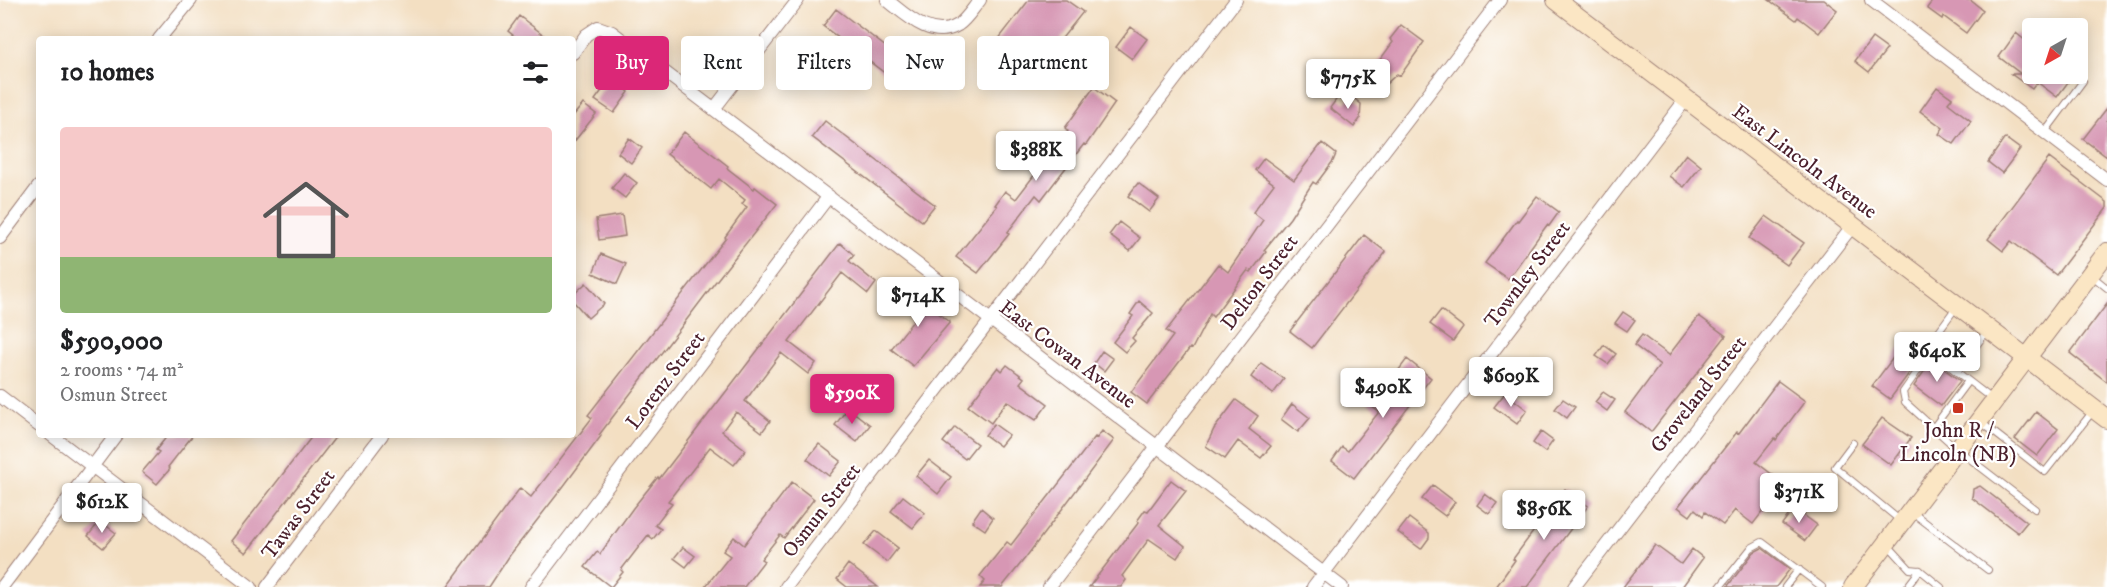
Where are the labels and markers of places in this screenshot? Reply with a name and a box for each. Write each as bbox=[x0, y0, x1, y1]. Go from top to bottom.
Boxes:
pin: $775K bbox=[1306, 59, 1390, 110]
pin: $388K bbox=[994, 131, 1078, 182]
pin: $714K bbox=[876, 277, 960, 328]
pin: $640K bbox=[1895, 332, 1979, 383]
pin: $609K bbox=[1469, 357, 1553, 408]
pin: $490K bbox=[1341, 368, 1425, 419]
pin: $590K bbox=[810, 374, 894, 425]
marker: John R / Lincoln (NB) bbox=[1951, 401, 1965, 415]
place label: John R / Lincoln (NB) bbox=[1899, 418, 2017, 468]
pin: $371K bbox=[1757, 473, 1841, 524]
pin: $612K bbox=[60, 483, 144, 534]
pin: $856K bbox=[1502, 490, 1586, 541]

